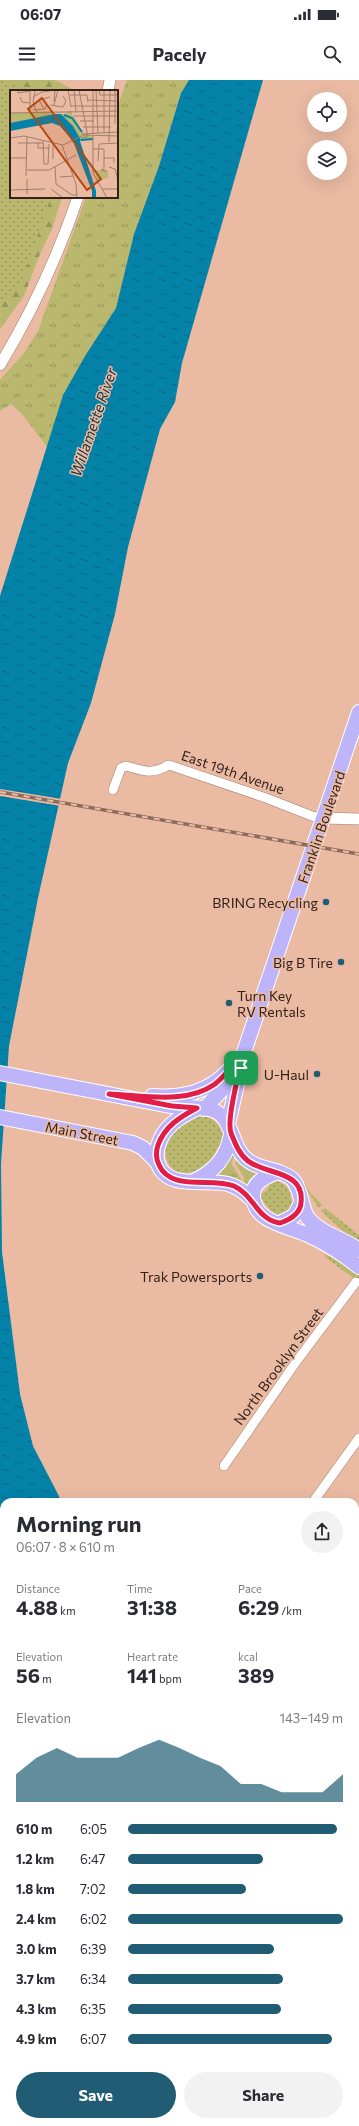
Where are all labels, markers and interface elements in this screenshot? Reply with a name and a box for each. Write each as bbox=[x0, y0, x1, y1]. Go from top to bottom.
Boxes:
text: 06:07 bbox=[20, 5, 61, 23]
icon: menu bbox=[16, 43, 38, 65]
text: Pacely bbox=[152, 43, 207, 65]
icon: search bbox=[321, 43, 343, 65]
inset map bbox=[10, 90, 118, 198]
map controls bbox=[307, 92, 347, 180]
button: locate bbox=[307, 92, 347, 132]
button: layers bbox=[307, 140, 347, 180]
water label: Willamette River bbox=[66, 364, 120, 479]
street label: East 19th Avenue bbox=[179, 746, 287, 798]
street label: Franklin Boulevard bbox=[294, 769, 348, 885]
place label: BRING Recycling bbox=[212, 894, 318, 911]
marker: BRING Recycling bbox=[321, 897, 331, 907]
place label: Big B Tire bbox=[273, 954, 333, 971]
marker: Big B Tire bbox=[336, 957, 346, 967]
place label: Turn Key RV Rentals bbox=[237, 987, 306, 1020]
marker: Turn Key RV Rentals bbox=[224, 998, 234, 1008]
pin bbox=[224, 1051, 258, 1085]
icon: arrive bbox=[230, 1057, 252, 1079]
place label: U-Haul bbox=[264, 1066, 309, 1083]
marker: U-Haul bbox=[312, 1069, 322, 1079]
street label: Main Street bbox=[44, 1118, 120, 1148]
place label: Trak Powersports bbox=[140, 1268, 252, 1285]
marker: Trak Powersports bbox=[255, 1271, 265, 1281]
street label: North Brooklyn Street bbox=[230, 1304, 326, 1428]
text: Morning run bbox=[16, 1510, 142, 1537]
button: share bbox=[301, 1511, 343, 1553]
text: 06:07 · 8 × 610 m bbox=[16, 1539, 115, 1555]
text: Distance bbox=[16, 1582, 60, 1595]
text: Time bbox=[127, 1582, 152, 1595]
text: Pace bbox=[238, 1582, 262, 1595]
text: 4.88 bbox=[16, 1595, 58, 1619]
text: 31:38 bbox=[127, 1595, 177, 1619]
text: 6:29 bbox=[238, 1595, 279, 1619]
text: km bbox=[58, 1604, 76, 1617]
text: /km bbox=[279, 1604, 302, 1617]
text: Elevation bbox=[16, 1650, 62, 1663]
text: Heart rate bbox=[127, 1650, 178, 1663]
text: kcal bbox=[238, 1650, 258, 1663]
text: 56 bbox=[16, 1663, 40, 1687]
text: 141 bbox=[127, 1663, 157, 1687]
text: 389 bbox=[238, 1663, 274, 1687]
text: m bbox=[40, 1672, 52, 1685]
text: bpm bbox=[157, 1672, 182, 1685]
text: Elevation bbox=[16, 1710, 71, 1726]
text: 143–149 m bbox=[279, 1710, 343, 1726]
text: 610 m bbox=[16, 1821, 52, 1837]
text: 6:05 bbox=[80, 1821, 107, 1837]
text: 1.2 km bbox=[16, 1851, 54, 1867]
text: 6:47 bbox=[80, 1851, 105, 1867]
text: 1.8 km bbox=[16, 1881, 54, 1897]
text: 7:02 bbox=[80, 1881, 106, 1897]
text: 2.4 km bbox=[16, 1911, 56, 1927]
text: 6:02 bbox=[80, 1911, 107, 1927]
text: 3.0 km bbox=[16, 1941, 57, 1957]
text: 6:39 bbox=[80, 1941, 106, 1957]
text: 3.7 km bbox=[16, 1971, 55, 1987]
text: 6:34 bbox=[80, 1971, 106, 1987]
text: 4.3 km bbox=[16, 2001, 56, 2017]
text: 6:35 bbox=[80, 2001, 106, 2017]
text: 4.9 km bbox=[16, 2031, 57, 2047]
text: 6:07 bbox=[80, 2031, 106, 2047]
button: Save bbox=[16, 2072, 176, 2118]
button: Share bbox=[184, 2072, 343, 2118]

